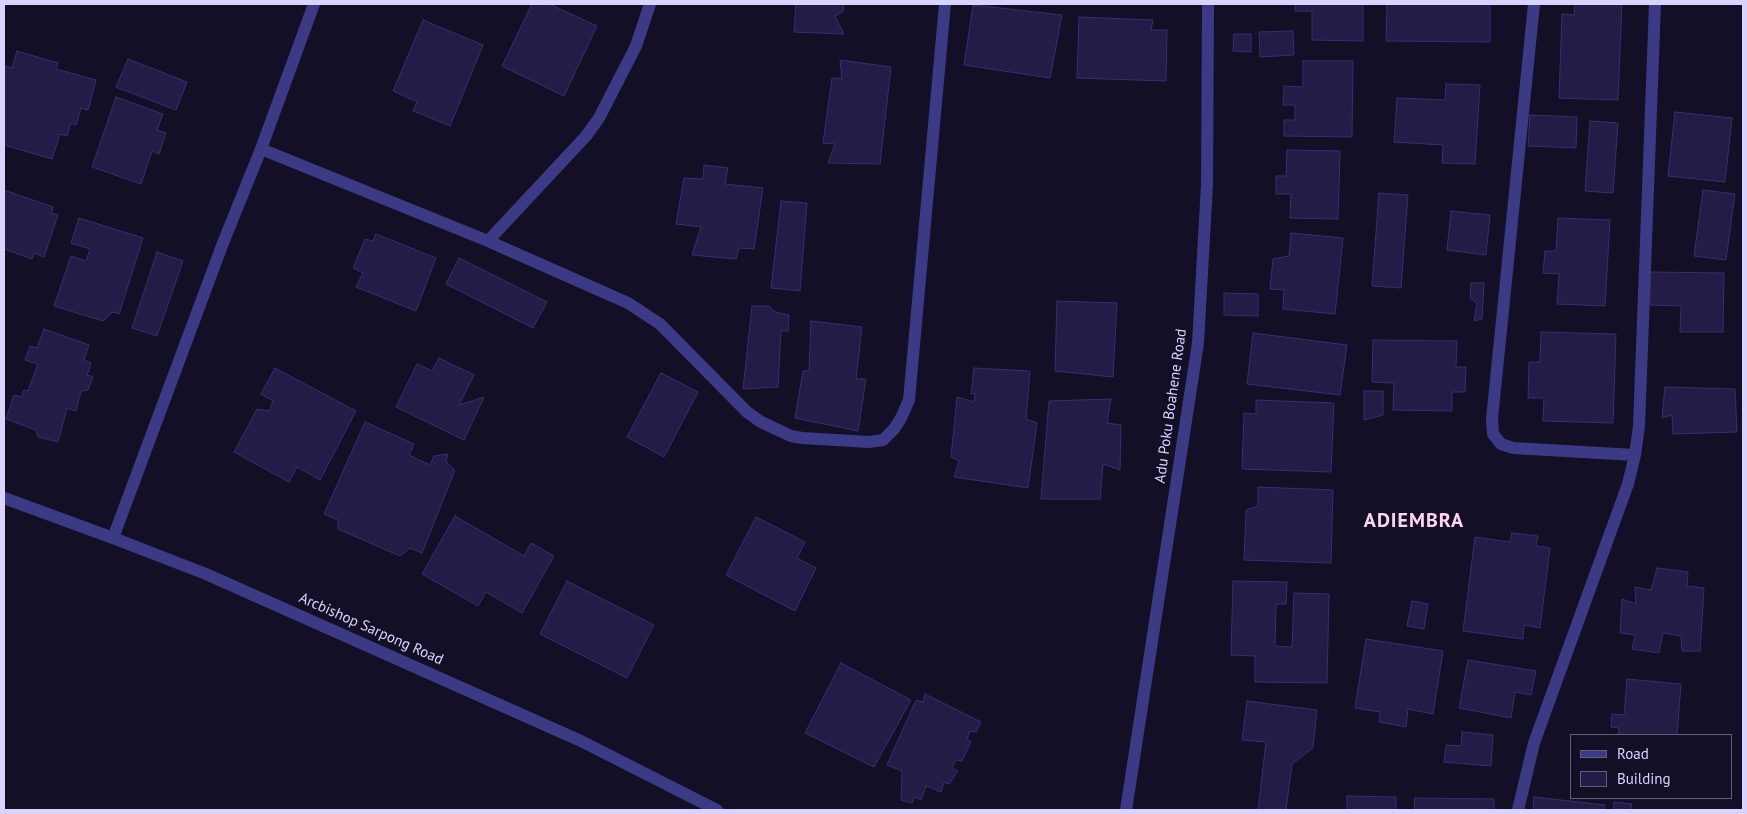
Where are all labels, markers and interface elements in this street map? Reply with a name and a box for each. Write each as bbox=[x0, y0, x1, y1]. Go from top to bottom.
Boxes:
street label: Adu Poku Boahene Road bbox=[1151, 328, 1191, 484]
district label: ADIEMBRA bbox=[1363, 509, 1465, 533]
street label: Arcbishop Sarpong Road bbox=[296, 589, 446, 669]
legend bbox=[1570, 734, 1732, 799]
text: Road bbox=[1617, 744, 1649, 763]
text: Building bbox=[1617, 769, 1671, 788]

